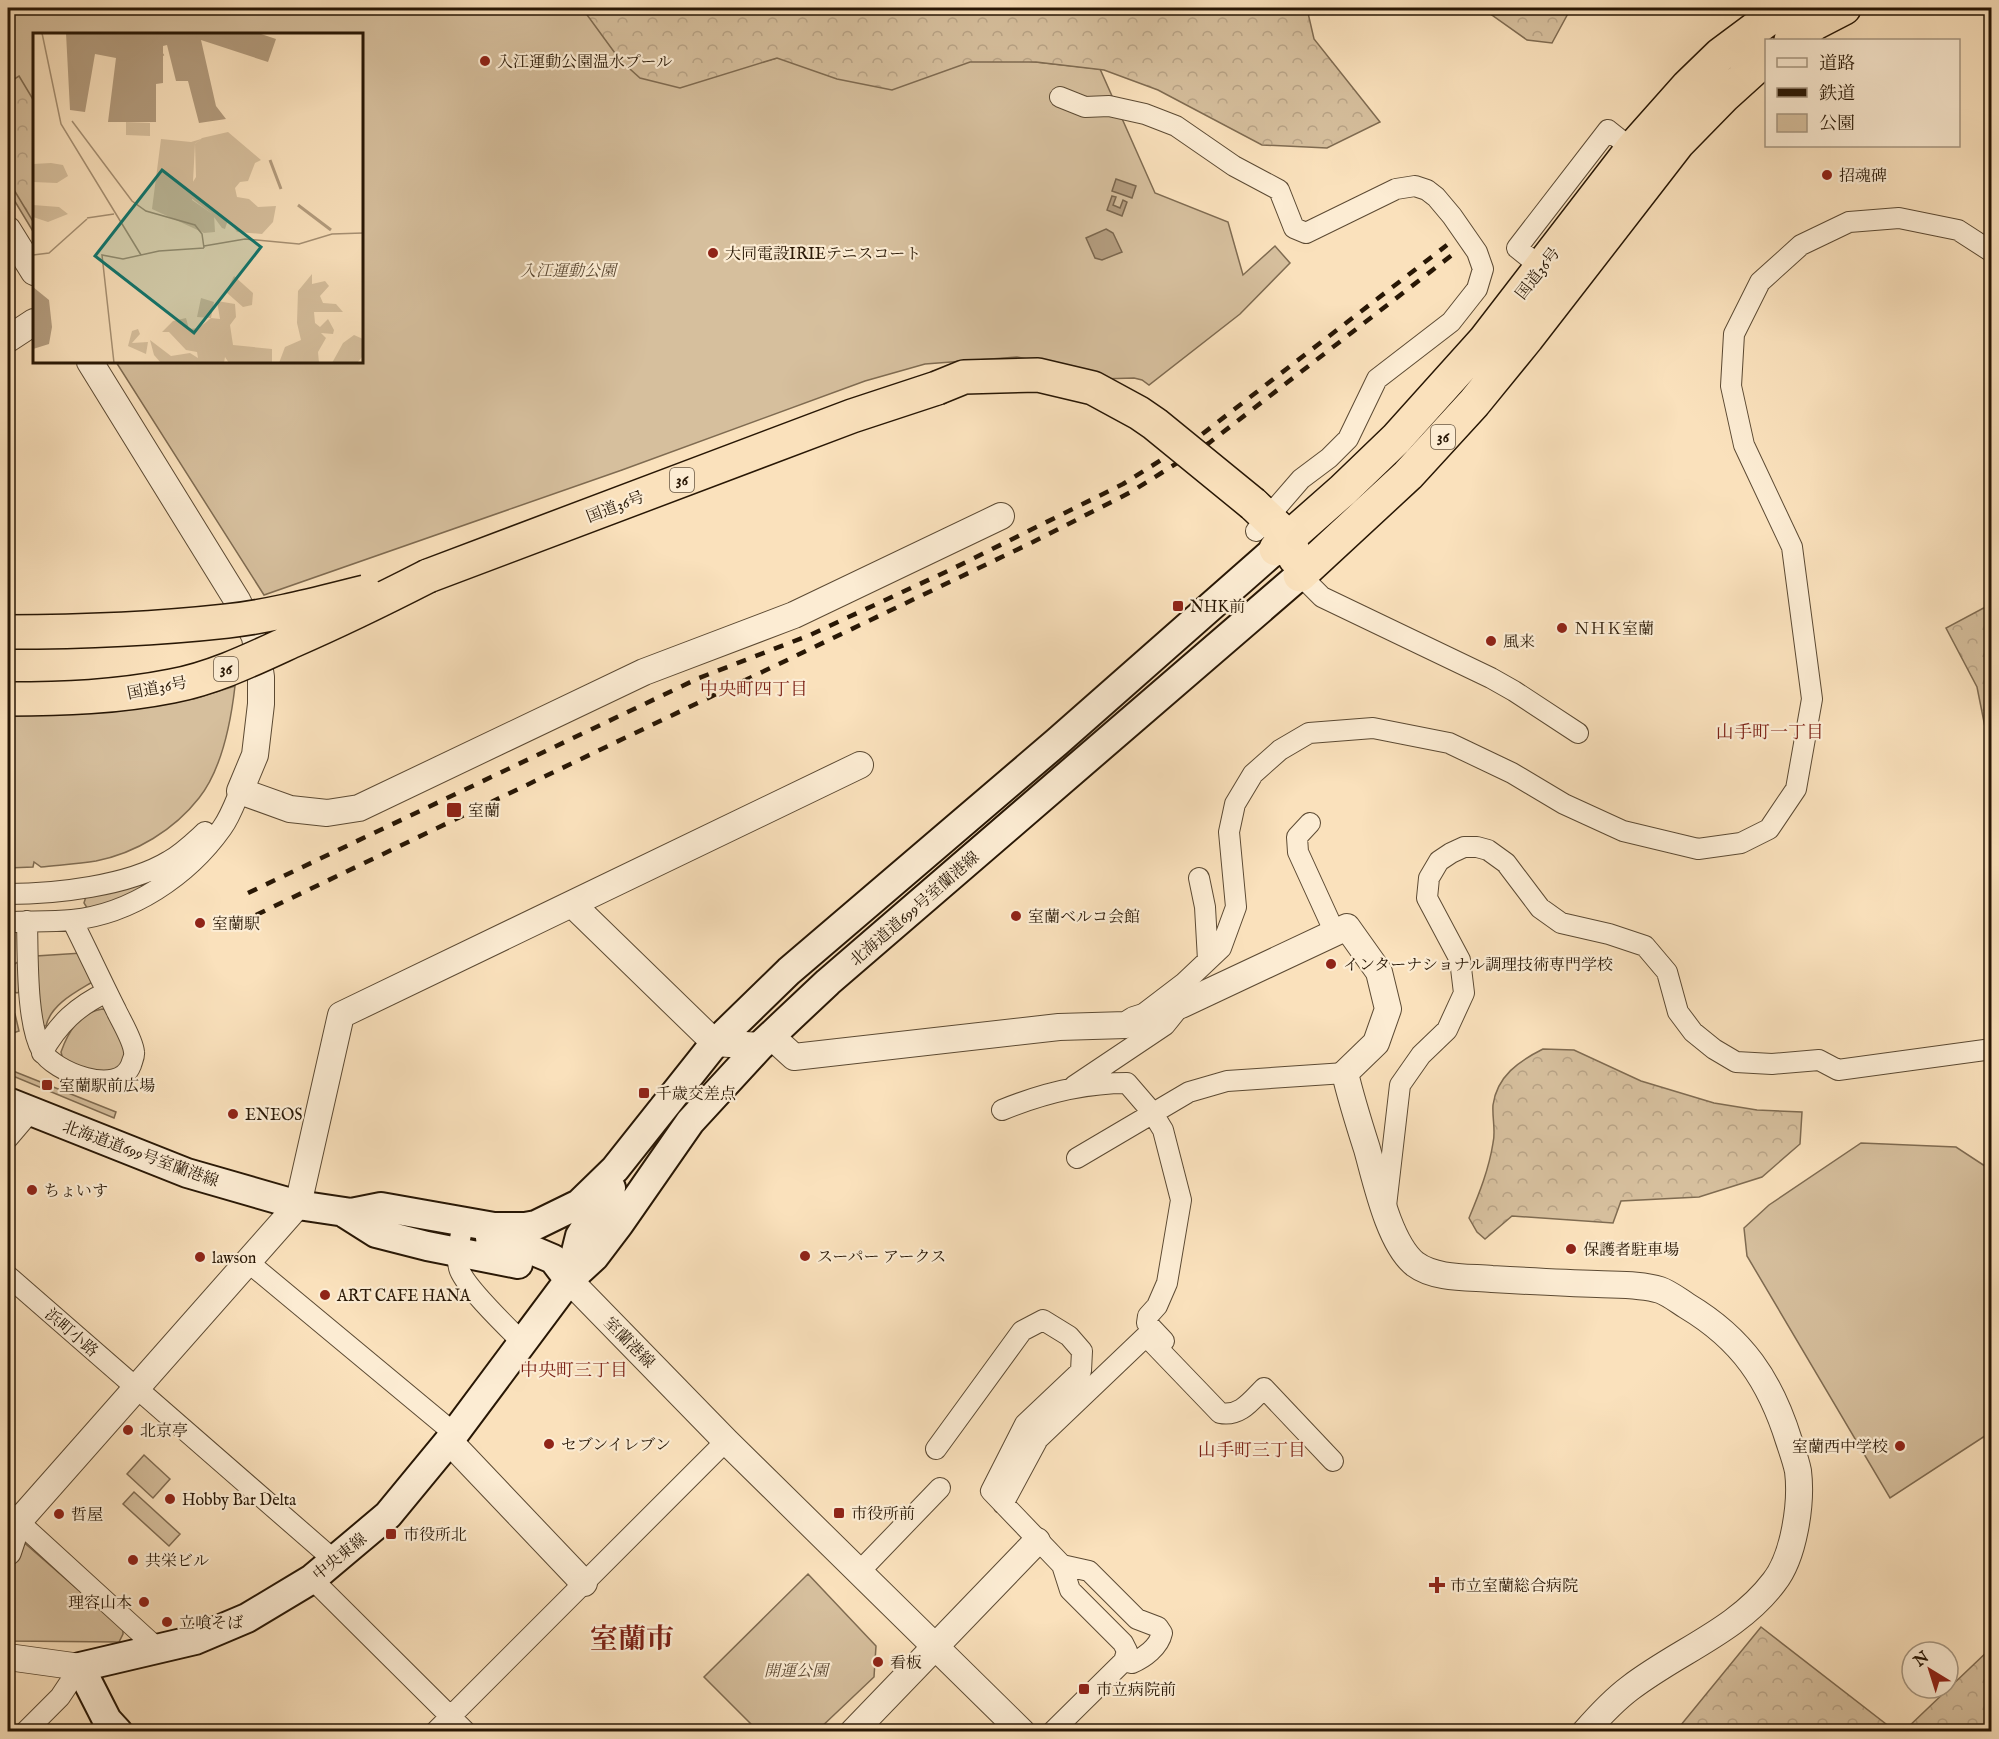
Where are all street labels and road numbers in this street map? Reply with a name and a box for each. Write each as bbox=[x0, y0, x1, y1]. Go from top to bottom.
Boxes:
street label: 国道36号 bbox=[1512, 244, 1565, 304]
road number: 36 bbox=[1431, 425, 1455, 449]
road number: 36 bbox=[670, 468, 694, 492]
street label: 国道36号 bbox=[584, 488, 648, 528]
road number: 36 bbox=[214, 657, 238, 681]
street label: 国道36号 bbox=[126, 673, 189, 705]
street label: 北海道道699号室蘭港線 bbox=[847, 848, 984, 971]
street label: 北海道道699号室蘭港線 bbox=[59, 1117, 221, 1192]
street label: 浜町小路 bbox=[40, 1305, 101, 1362]
street label: 室蘭港線 bbox=[599, 1314, 658, 1373]
street label: 中央東線 bbox=[309, 1530, 371, 1585]

